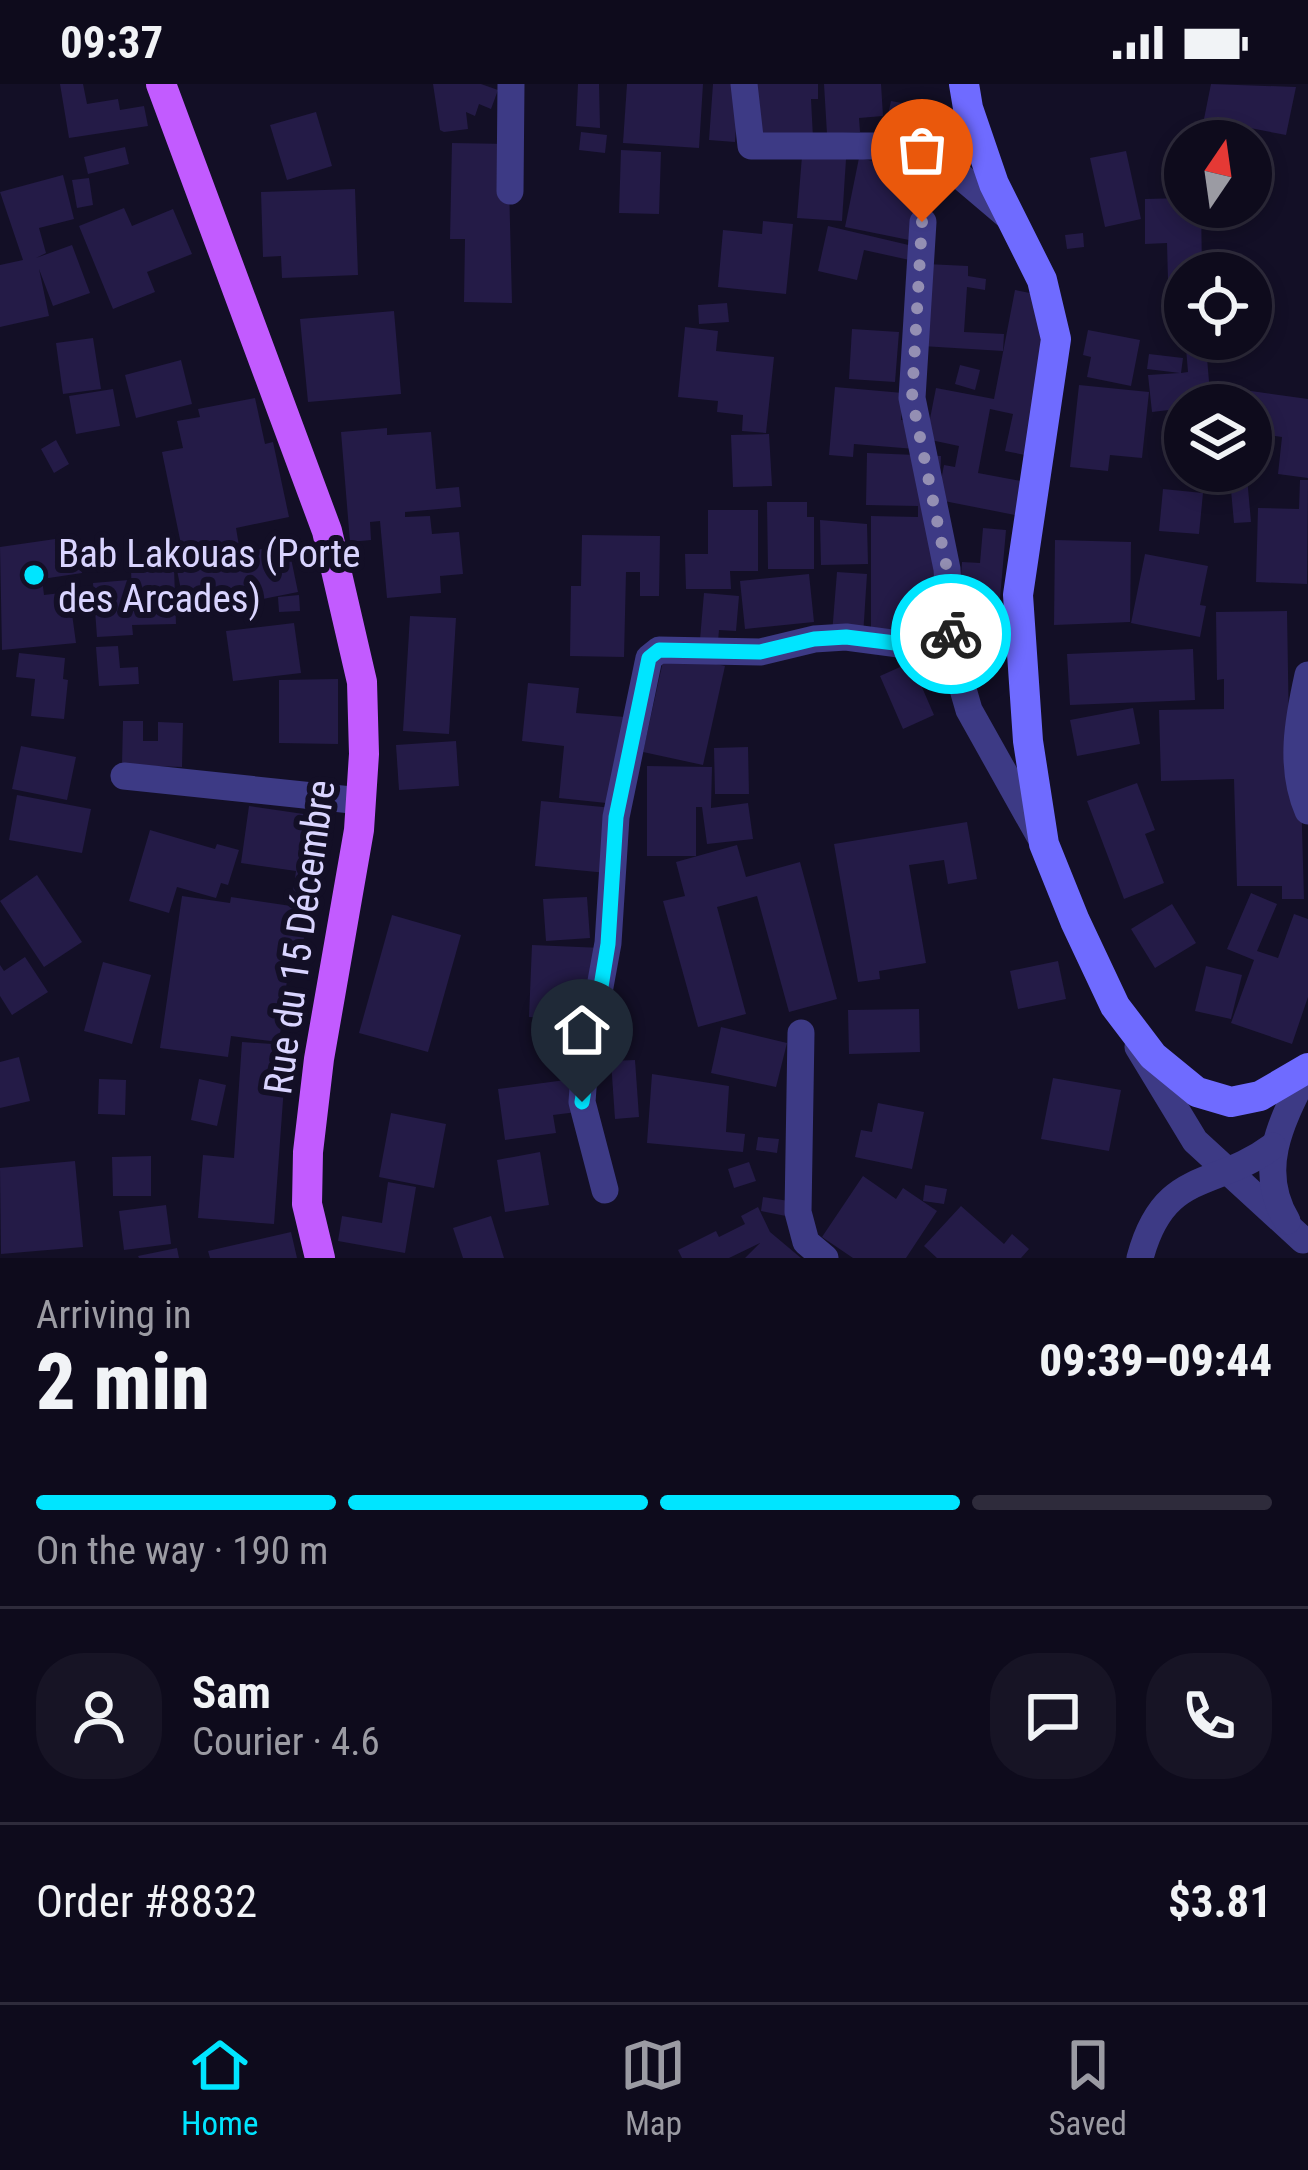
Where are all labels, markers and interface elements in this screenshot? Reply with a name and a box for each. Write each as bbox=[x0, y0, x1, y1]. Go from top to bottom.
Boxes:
text: 09:37 bbox=[60, 16, 163, 69]
pin bbox=[871, 99, 973, 222]
icon: bag bbox=[889, 117, 955, 183]
north arrow bbox=[1164, 120, 1272, 228]
map controls bbox=[1164, 120, 1272, 492]
button: locate bbox=[1164, 252, 1272, 360]
button: layers bbox=[1164, 384, 1272, 492]
place label: Bab Lakouas (Porte des Arcades) bbox=[58, 531, 361, 622]
marker: Bab Lakouas (Porte des Arcades) bbox=[21, 562, 47, 588]
courier bbox=[891, 574, 1011, 694]
icon: bike bbox=[918, 601, 984, 667]
street label: Rue du 15 Décembre bbox=[255, 777, 345, 1097]
pin bbox=[531, 979, 633, 1102]
icon: home bbox=[549, 997, 615, 1063]
text: Arriving in bbox=[36, 1292, 192, 1338]
text: 09:39–09:44 bbox=[1039, 1334, 1272, 1387]
text: 2 min bbox=[36, 1337, 210, 1428]
text: On the way · 190 m bbox=[36, 1528, 328, 1574]
button: person bbox=[36, 1653, 162, 1779]
button: chat bbox=[990, 1653, 1116, 1779]
button: phone bbox=[1146, 1653, 1272, 1779]
text: Sam bbox=[192, 1666, 271, 1719]
text: Courier · 4.6 bbox=[192, 1719, 380, 1765]
text: Order #8832 bbox=[36, 1875, 257, 1928]
text: $3.81 bbox=[1168, 1875, 1272, 1928]
tab: Home bbox=[181, 2032, 258, 2143]
tab: Map bbox=[620, 2032, 686, 2143]
tab: Saved bbox=[1049, 2032, 1127, 2143]

